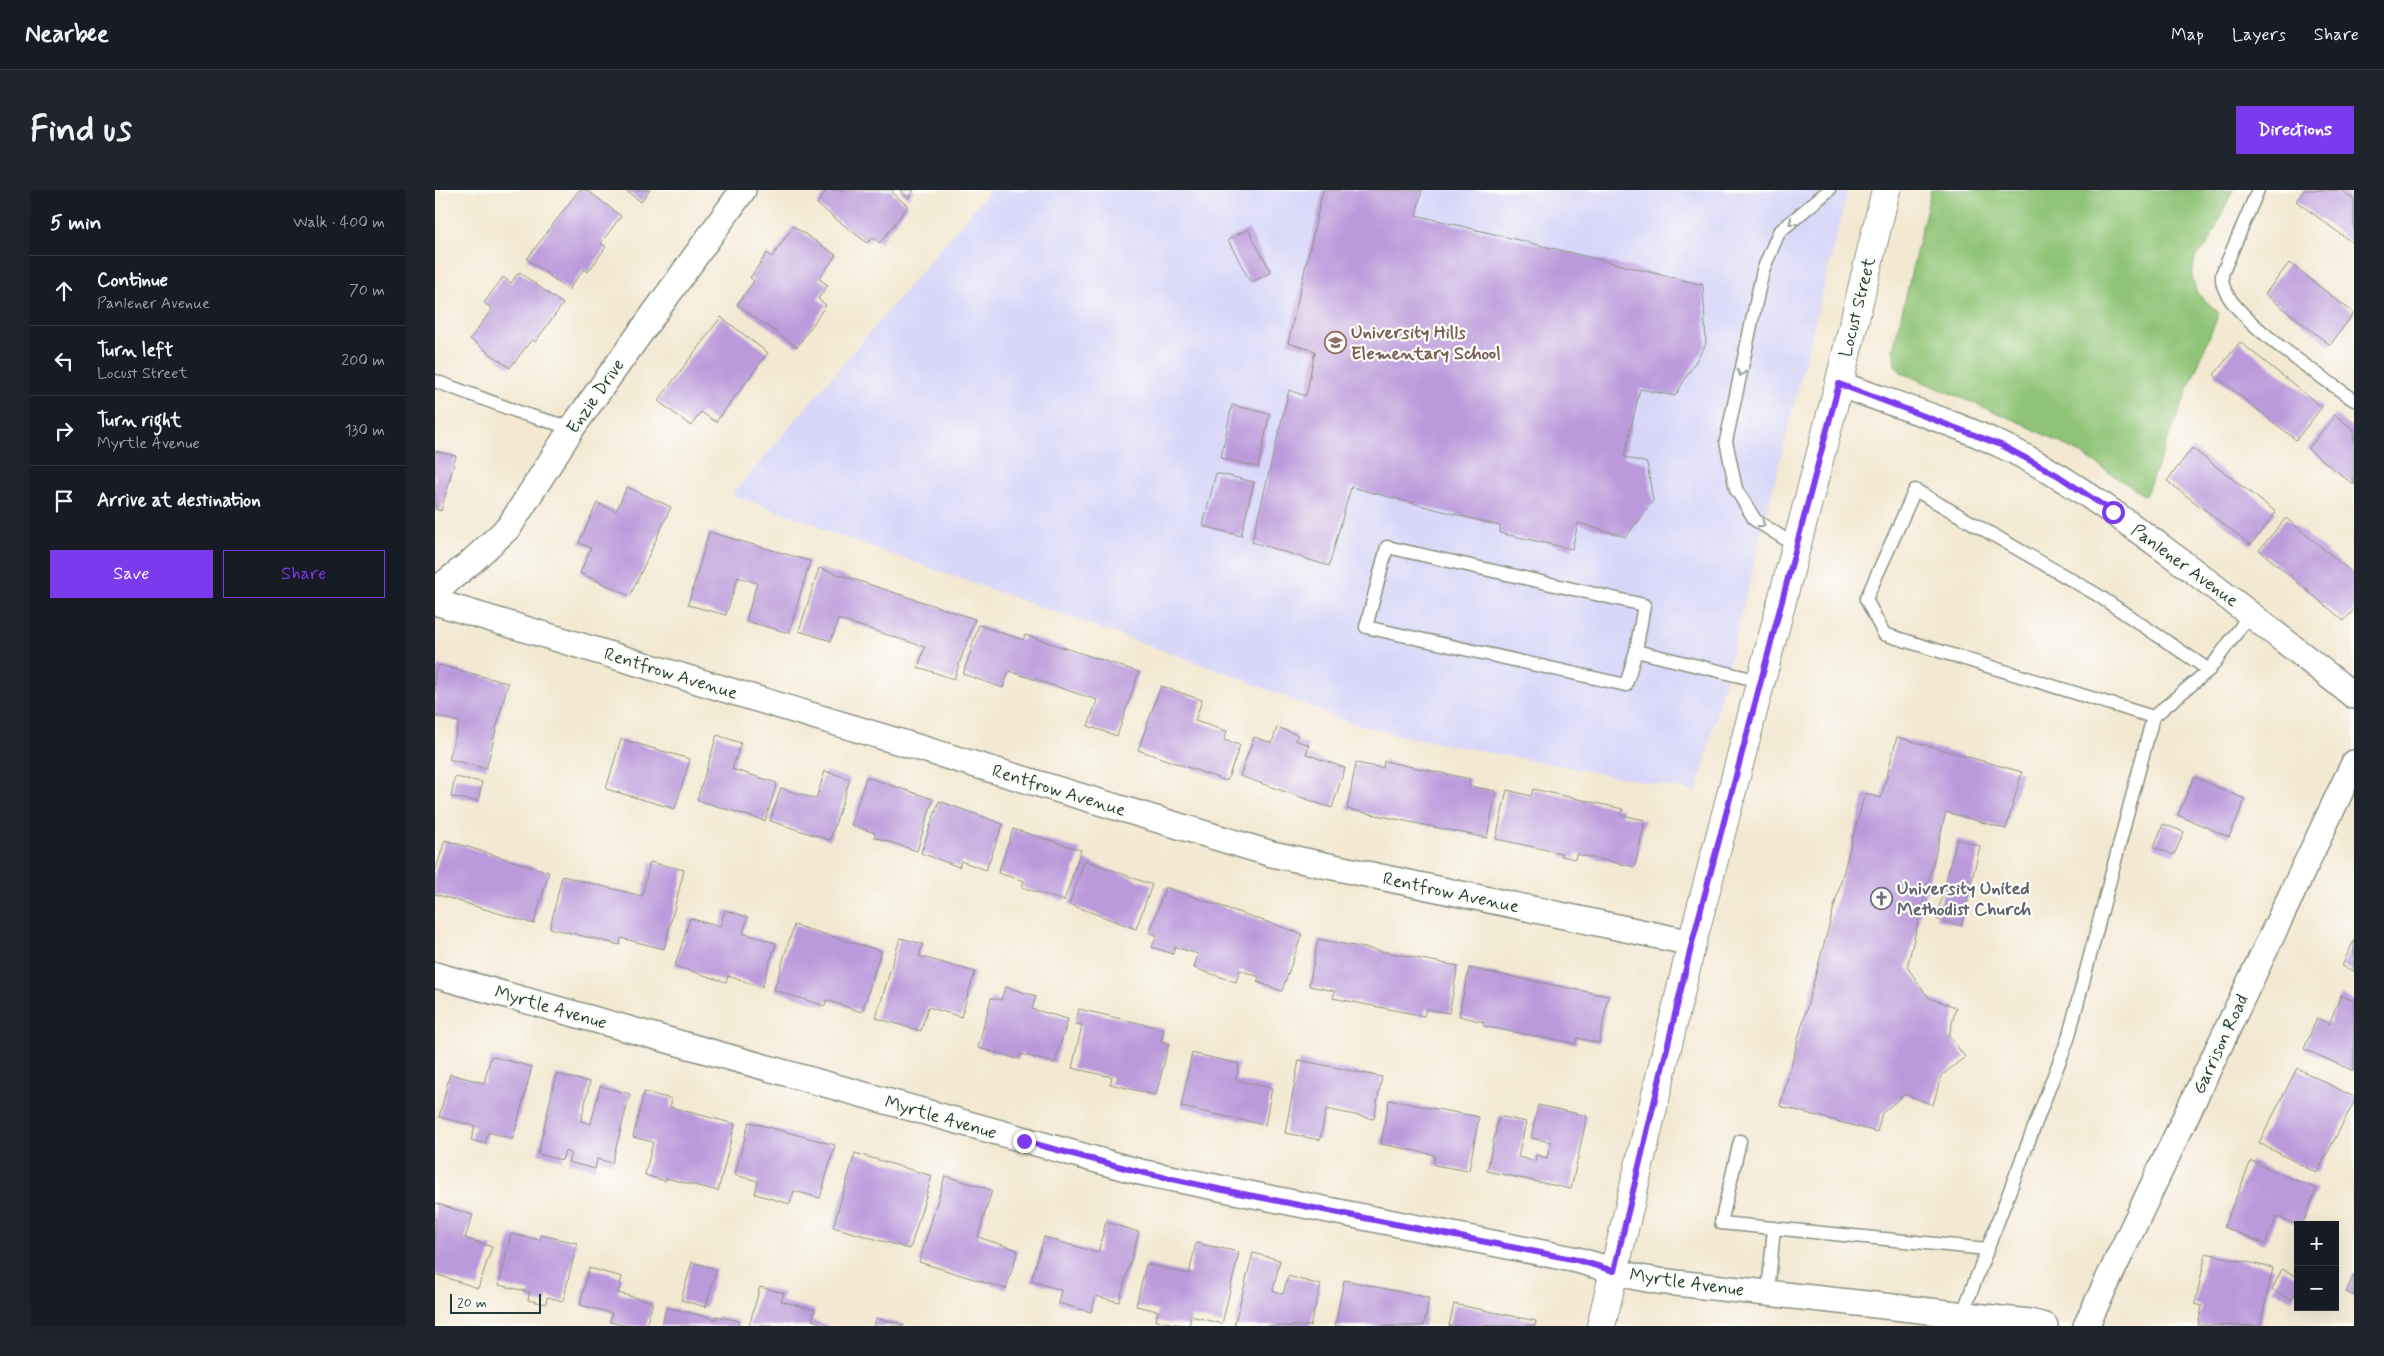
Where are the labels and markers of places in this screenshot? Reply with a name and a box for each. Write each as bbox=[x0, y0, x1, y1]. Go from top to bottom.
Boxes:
place label: University Hills Elementary School bbox=[1351, 321, 1501, 366]
school or university icon: University Hills Elementary School bbox=[1323, 330, 1347, 354]
place label: University United Methodist Church bbox=[1897, 877, 2031, 922]
church icon: University United Methodist Church bbox=[1869, 886, 1893, 910]

